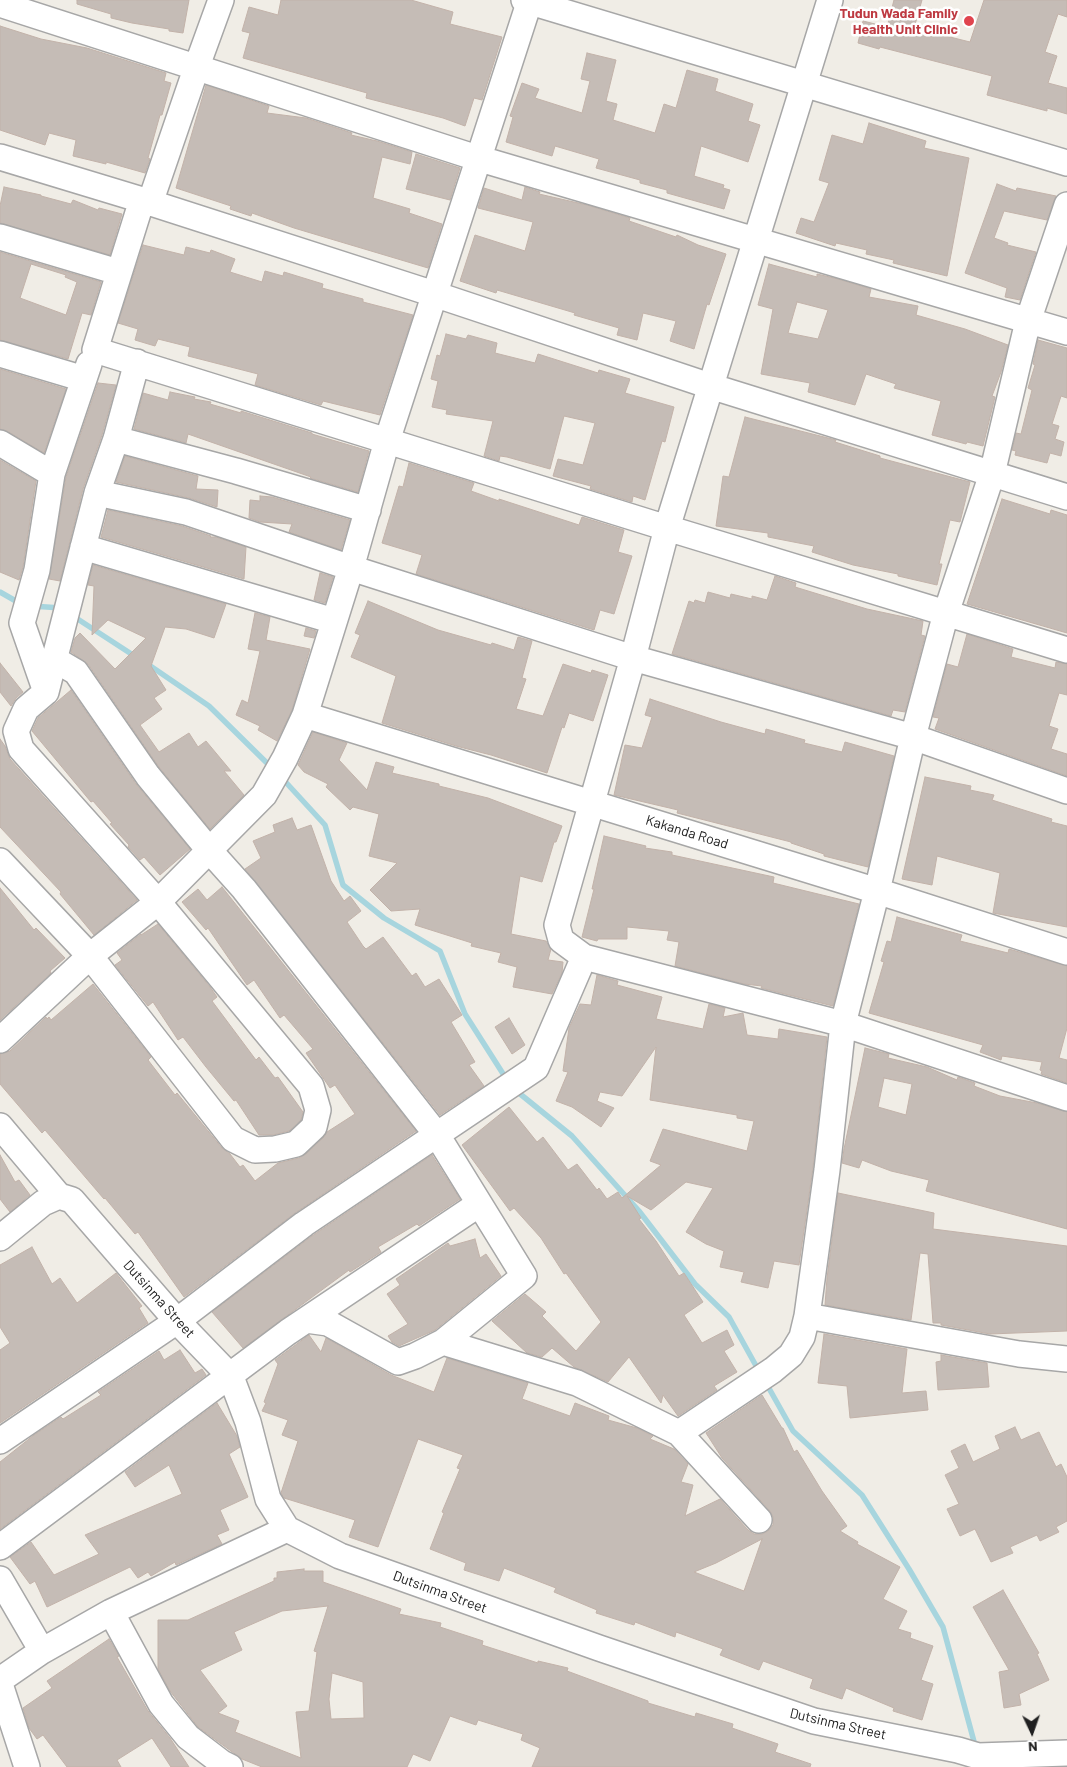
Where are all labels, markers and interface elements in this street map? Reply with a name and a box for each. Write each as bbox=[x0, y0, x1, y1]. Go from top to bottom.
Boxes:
place label: Tudun Wada Family Health Unit Clinic bbox=[840, 5, 958, 38]
marker: Tudun Wada Family Health Unit Clinic bbox=[962, 14, 976, 28]
street label: Kakanda Road bbox=[644, 811, 730, 853]
street label: Dutsinma Street bbox=[120, 1257, 198, 1341]
street label: Dutsinma Street bbox=[391, 1567, 489, 1617]
street label: Dutsinma Street bbox=[788, 1705, 888, 1743]
north arrow bbox=[1007, 1707, 1057, 1757]
text: N bbox=[1028, 1739, 1038, 1756]

